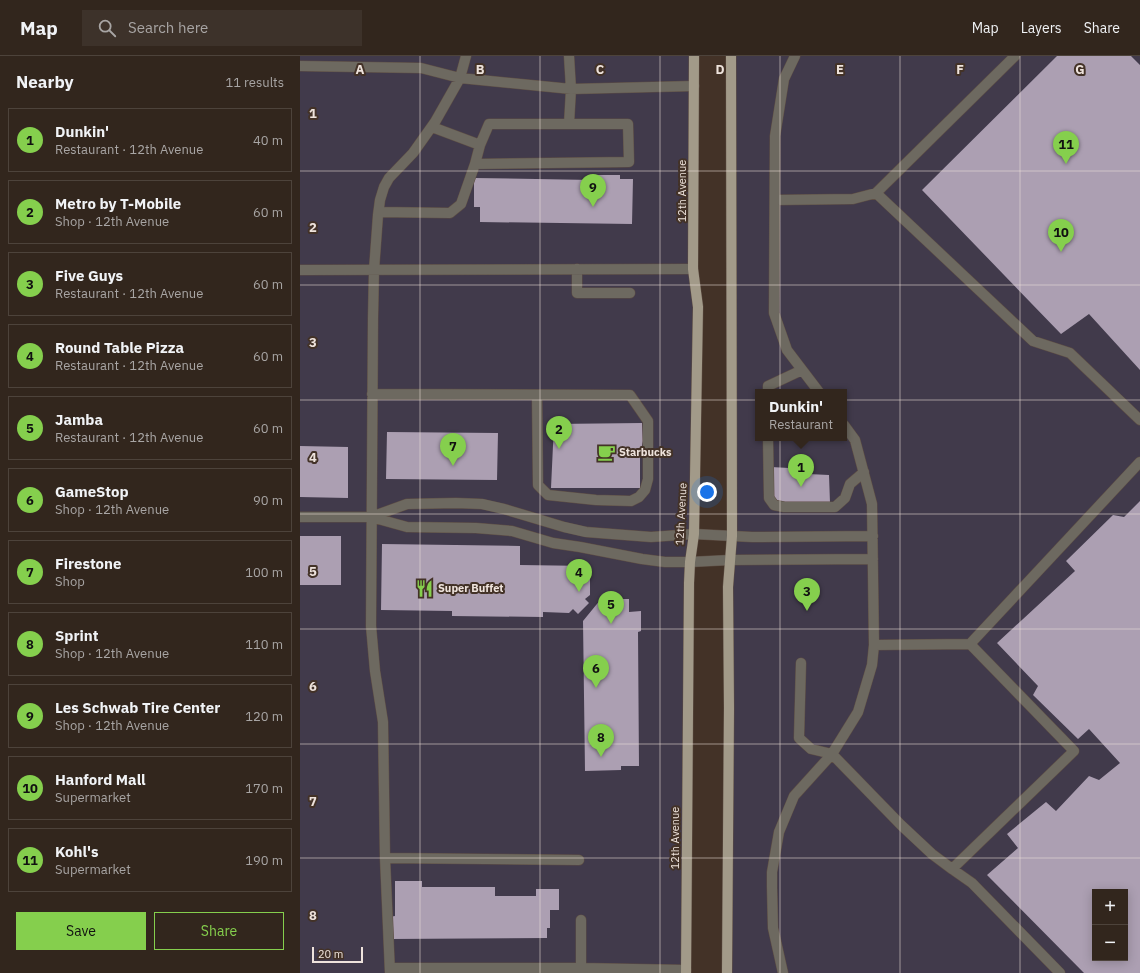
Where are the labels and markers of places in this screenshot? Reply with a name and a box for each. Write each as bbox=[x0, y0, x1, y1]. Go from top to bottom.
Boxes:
pin: 11 bbox=[1053, 131, 1079, 164]
pin: 9 bbox=[580, 174, 606, 207]
pin: 10 bbox=[1048, 219, 1074, 252]
pin: 2 bbox=[546, 416, 572, 449]
pin: 7 bbox=[440, 433, 466, 466]
cafe icon: Starbucks bbox=[596, 442, 616, 462]
place label: Starbucks bbox=[619, 445, 672, 459]
pin: 1 bbox=[788, 454, 814, 487]
pin: 4 bbox=[566, 559, 592, 592]
restaurant icon: Super Buffet bbox=[415, 578, 435, 598]
pin: 3 bbox=[794, 578, 820, 611]
place label: Super Buffet bbox=[438, 581, 504, 595]
pin: 5 bbox=[598, 591, 624, 624]
pin: 6 bbox=[583, 655, 609, 688]
pin: 8 bbox=[588, 724, 614, 757]

